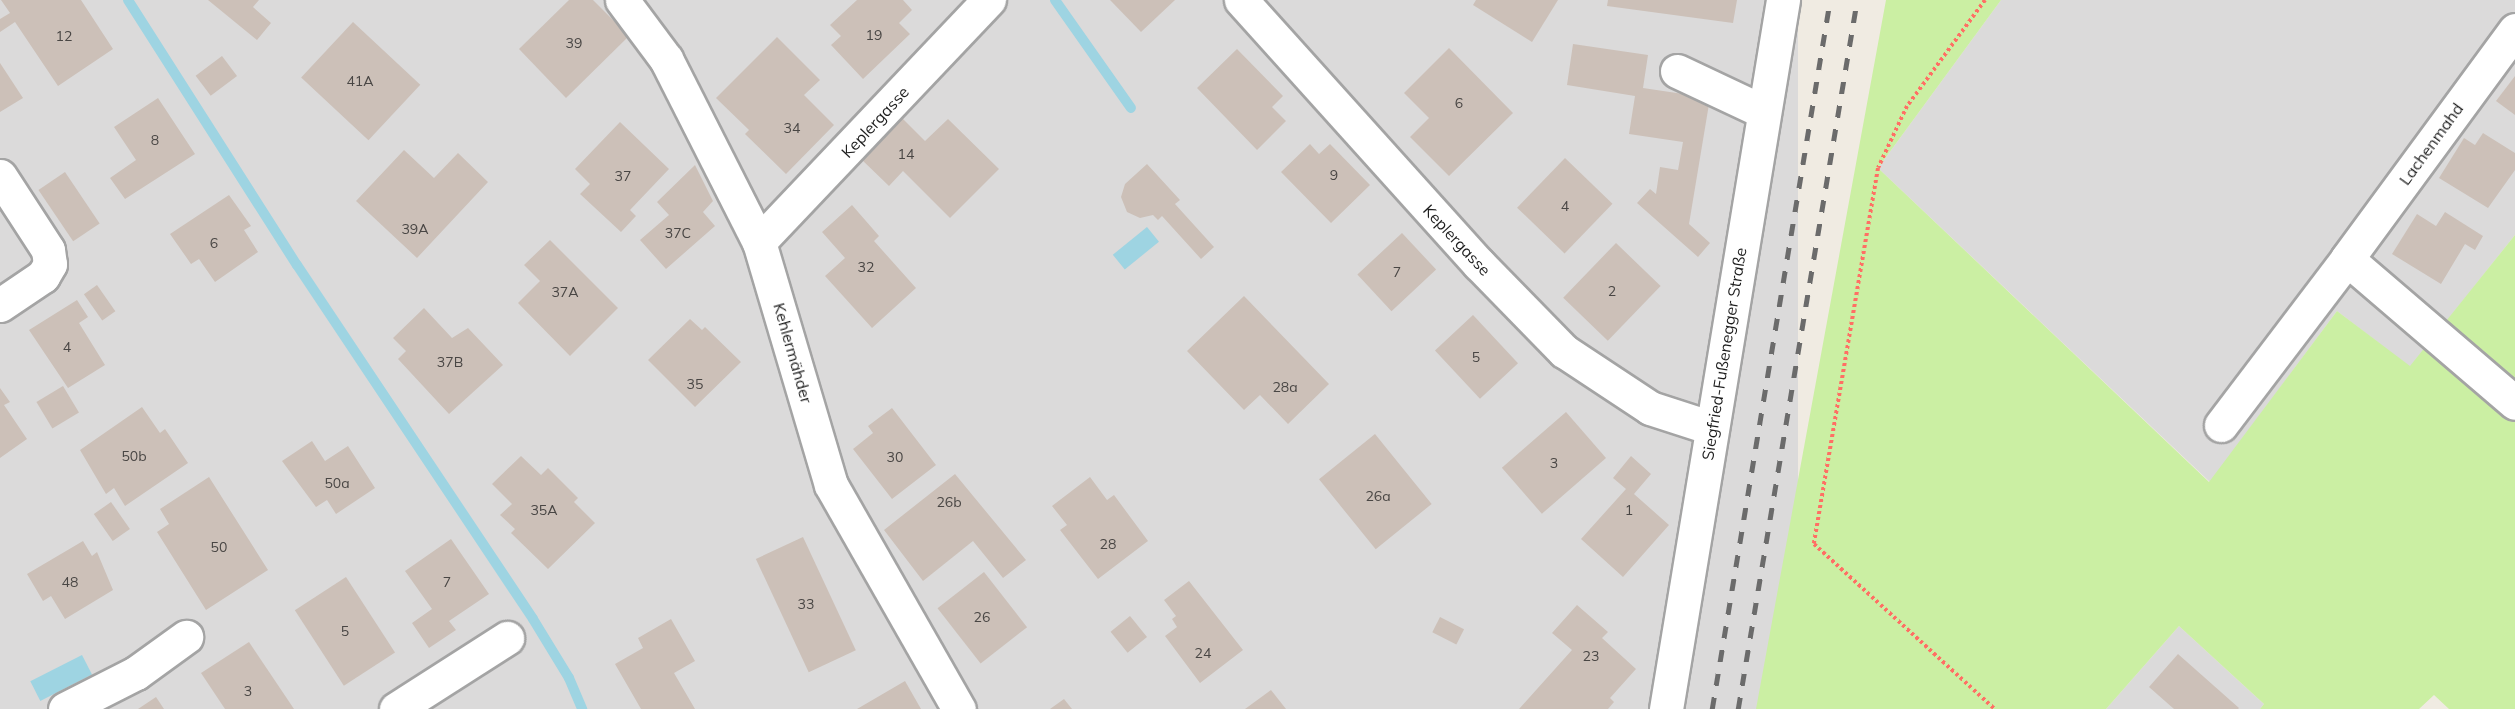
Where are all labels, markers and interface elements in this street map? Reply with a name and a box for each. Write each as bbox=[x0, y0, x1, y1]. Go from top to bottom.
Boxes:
house number: 19 bbox=[866, 27, 882, 43]
house number: 12 bbox=[56, 28, 72, 44]
house number: 39 bbox=[566, 35, 582, 51]
house number: 41A bbox=[346, 73, 374, 89]
street label: Keplergasse bbox=[837, 82, 913, 162]
house number: 6 bbox=[1455, 95, 1463, 111]
street label: Lachenmahd bbox=[2395, 99, 2467, 189]
house number: 34 bbox=[784, 120, 800, 136]
house number: 8 bbox=[151, 132, 159, 148]
house number: 14 bbox=[898, 146, 914, 162]
house number: 9 bbox=[1330, 167, 1338, 183]
house number: 37 bbox=[615, 168, 631, 184]
house number: 4 bbox=[1561, 198, 1569, 214]
street label: Keplergasse bbox=[1419, 200, 1495, 280]
house number: 39A bbox=[401, 221, 429, 237]
house number: 37C bbox=[665, 225, 691, 241]
house number: 6 bbox=[210, 235, 218, 251]
street label: Siegfried-Fußenegger Straße bbox=[1698, 246, 1750, 462]
house number: 32 bbox=[858, 259, 874, 275]
house number: 7 bbox=[1393, 264, 1401, 280]
house number: 2 bbox=[1608, 283, 1616, 299]
house number: 37A bbox=[551, 284, 579, 300]
street label: Kehlermähder bbox=[770, 301, 816, 405]
house number: 4 bbox=[63, 339, 71, 355]
house number: 5 bbox=[1472, 349, 1480, 365]
house number: 37B bbox=[437, 354, 463, 370]
house number: 35 bbox=[687, 376, 703, 392]
house number: 28a bbox=[1272, 379, 1298, 395]
house number: 50b bbox=[121, 448, 147, 464]
house number: 30 bbox=[887, 449, 903, 465]
house number: 3 bbox=[1550, 455, 1558, 471]
house number: 50a bbox=[324, 475, 350, 491]
house number: 26a bbox=[1365, 488, 1391, 504]
house number: 26b bbox=[936, 494, 962, 510]
house number: 35A bbox=[530, 502, 558, 518]
house number: 1 bbox=[1625, 502, 1633, 518]
house number: 28 bbox=[1100, 536, 1116, 552]
house number: 50 bbox=[211, 539, 227, 555]
house number: 48 bbox=[62, 574, 78, 590]
house number: 7 bbox=[443, 574, 451, 590]
house number: 33 bbox=[798, 596, 814, 612]
house number: 26 bbox=[974, 609, 990, 625]
house number: 5 bbox=[341, 623, 349, 639]
house number: 24 bbox=[1195, 645, 1211, 661]
house number: 23 bbox=[1583, 648, 1599, 664]
house number: 3 bbox=[244, 683, 252, 699]

